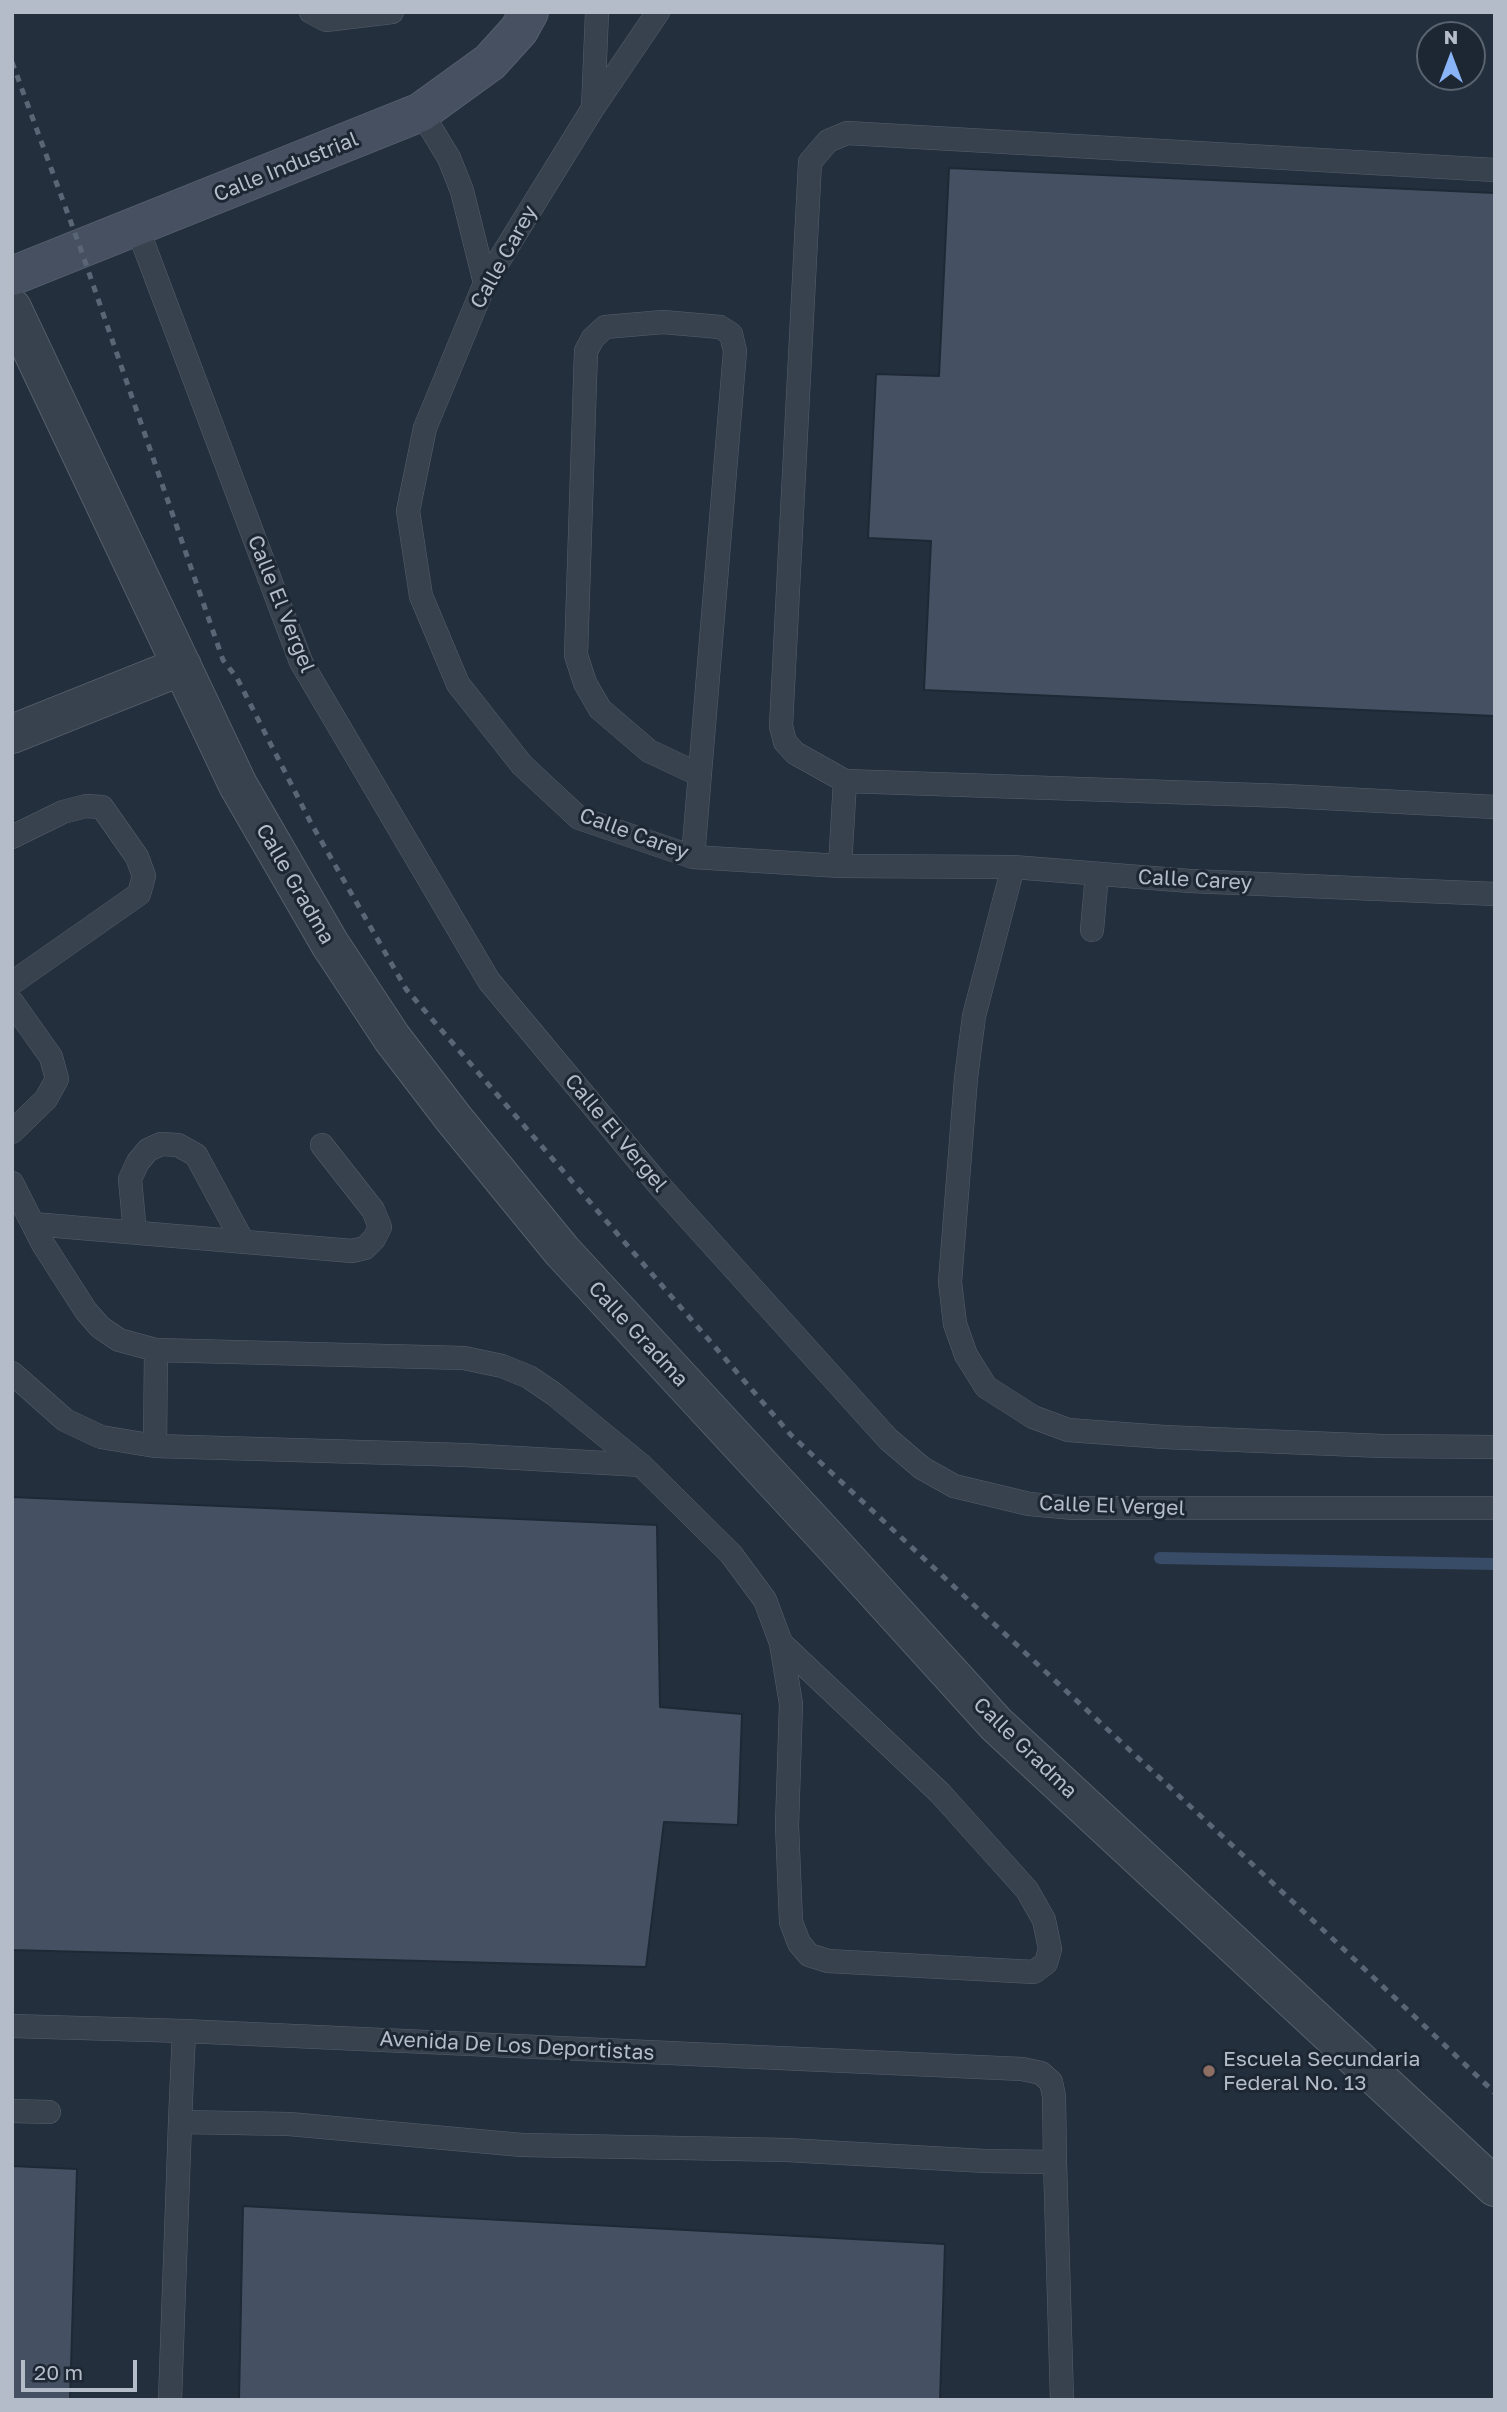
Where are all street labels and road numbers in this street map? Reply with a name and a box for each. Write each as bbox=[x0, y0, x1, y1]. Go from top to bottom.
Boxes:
street label: Calle Industrial bbox=[210, 126, 362, 208]
street label: Calle Carey bbox=[465, 201, 543, 313]
street label: Calle El Vergel bbox=[242, 531, 320, 677]
street label: Calle Carey bbox=[576, 803, 692, 865]
street label: Calle Gradma bbox=[250, 819, 340, 949]
street label: Calle Carey bbox=[1137, 864, 1253, 896]
street label: Calle El Vergel bbox=[559, 1069, 673, 1197]
street label: Calle Gradma bbox=[583, 1276, 693, 1392]
street label: Calle El Vergel bbox=[1038, 1491, 1186, 1521]
street label: Calle Gradma bbox=[968, 1692, 1082, 1804]
street label: Avenida De Los Deportistas bbox=[379, 2026, 655, 2066]

